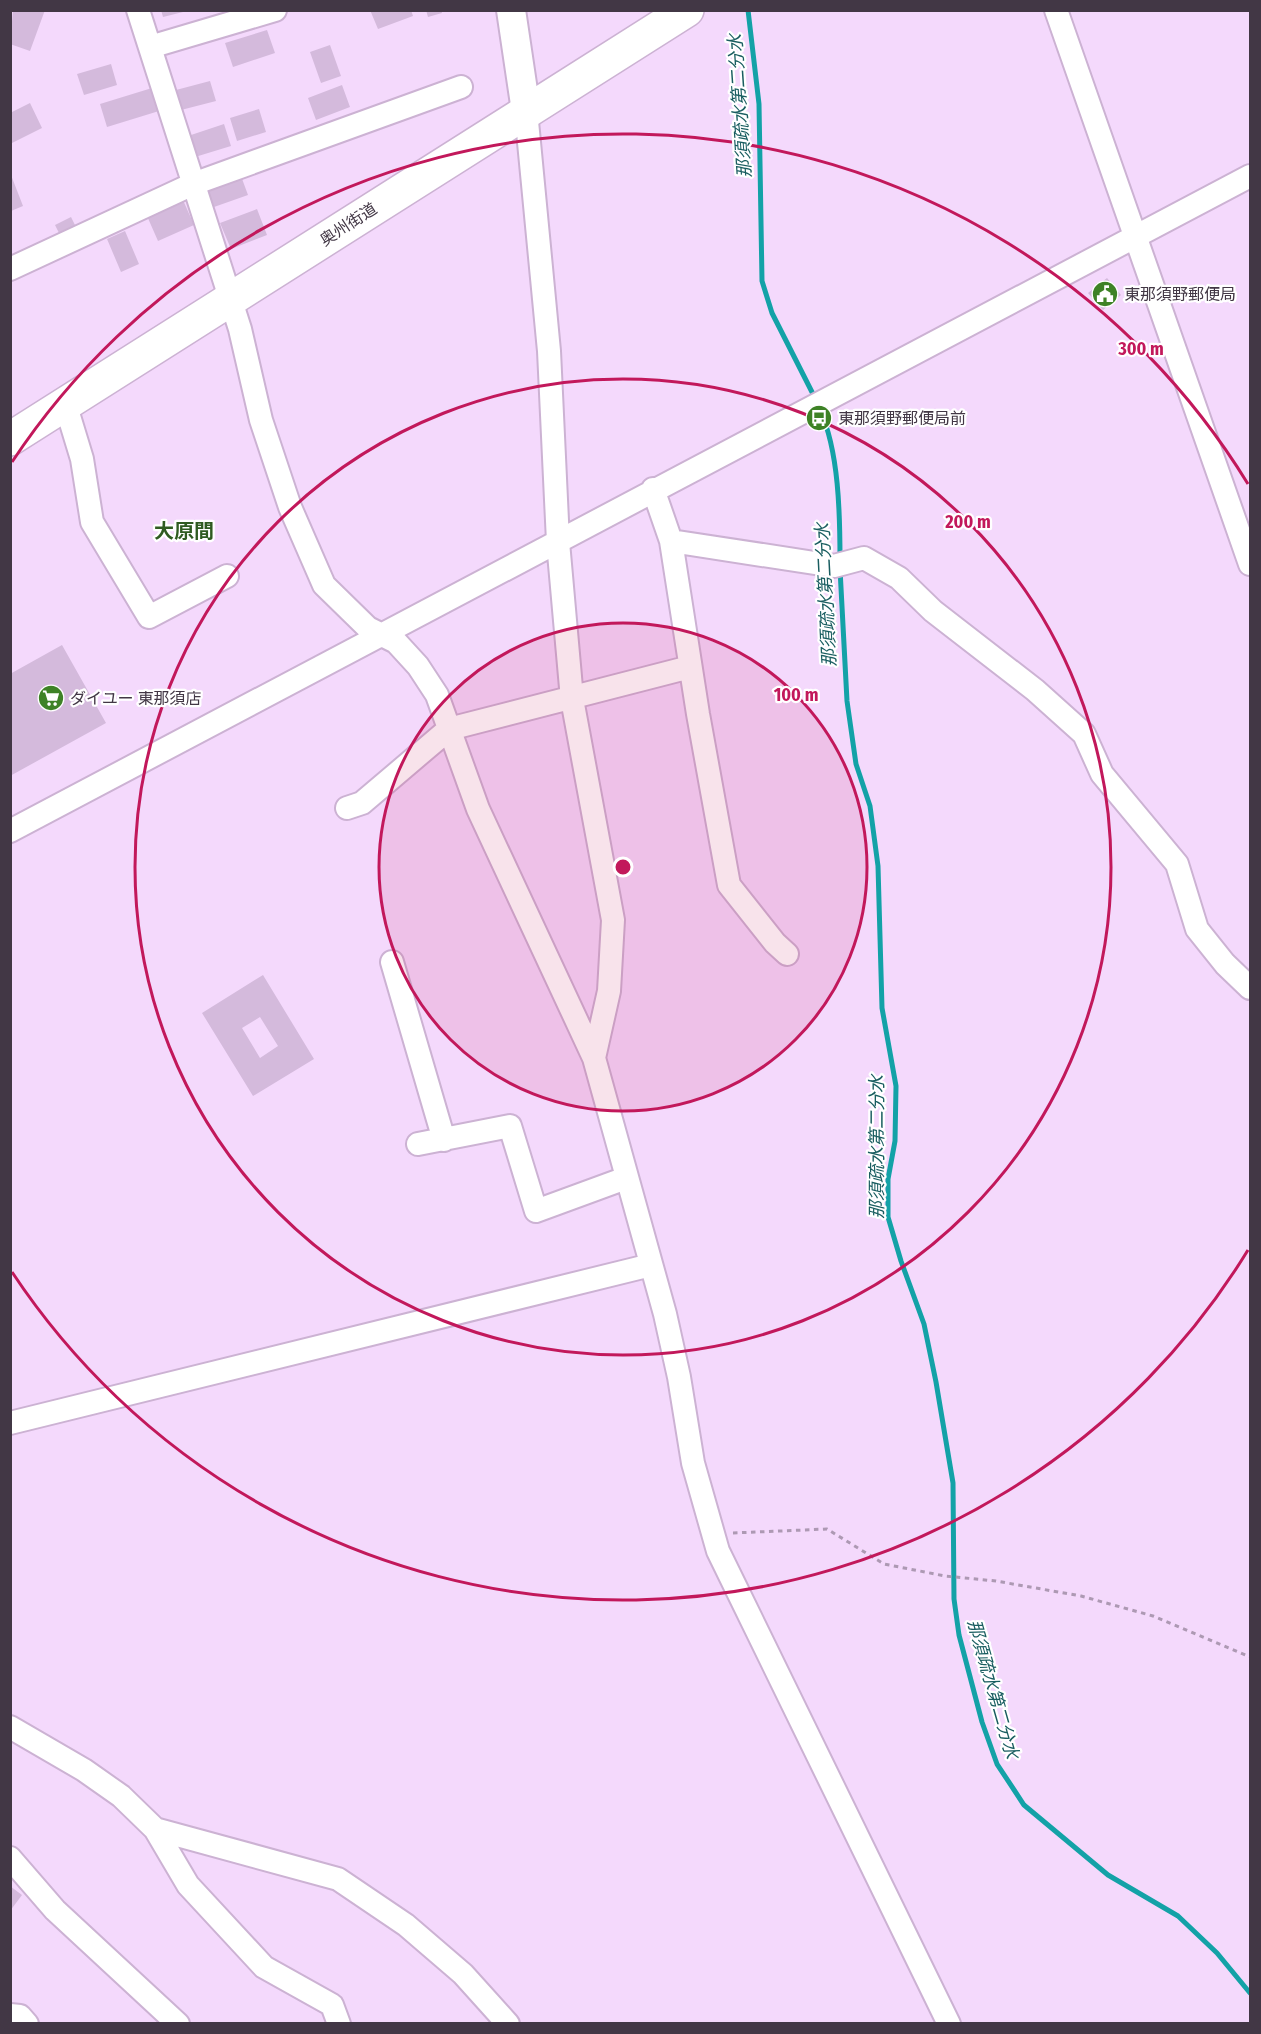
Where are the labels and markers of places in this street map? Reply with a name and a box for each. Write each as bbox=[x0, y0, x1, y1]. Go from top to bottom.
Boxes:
public building icon: 東那須野郵便局 bbox=[1090, 279, 1120, 309]
place label: 東那須野郵便局 bbox=[1124, 285, 1236, 304]
bus stop icon: 東那須野郵便局前 bbox=[804, 403, 834, 433]
place label: 東那須野郵便局前 bbox=[838, 409, 966, 428]
supermarket icon: ダイユー 東那須店 bbox=[36, 683, 66, 713]
place label: ダイユー 東那須店 bbox=[70, 689, 201, 708]
centre of rings bbox=[613, 857, 633, 877]

